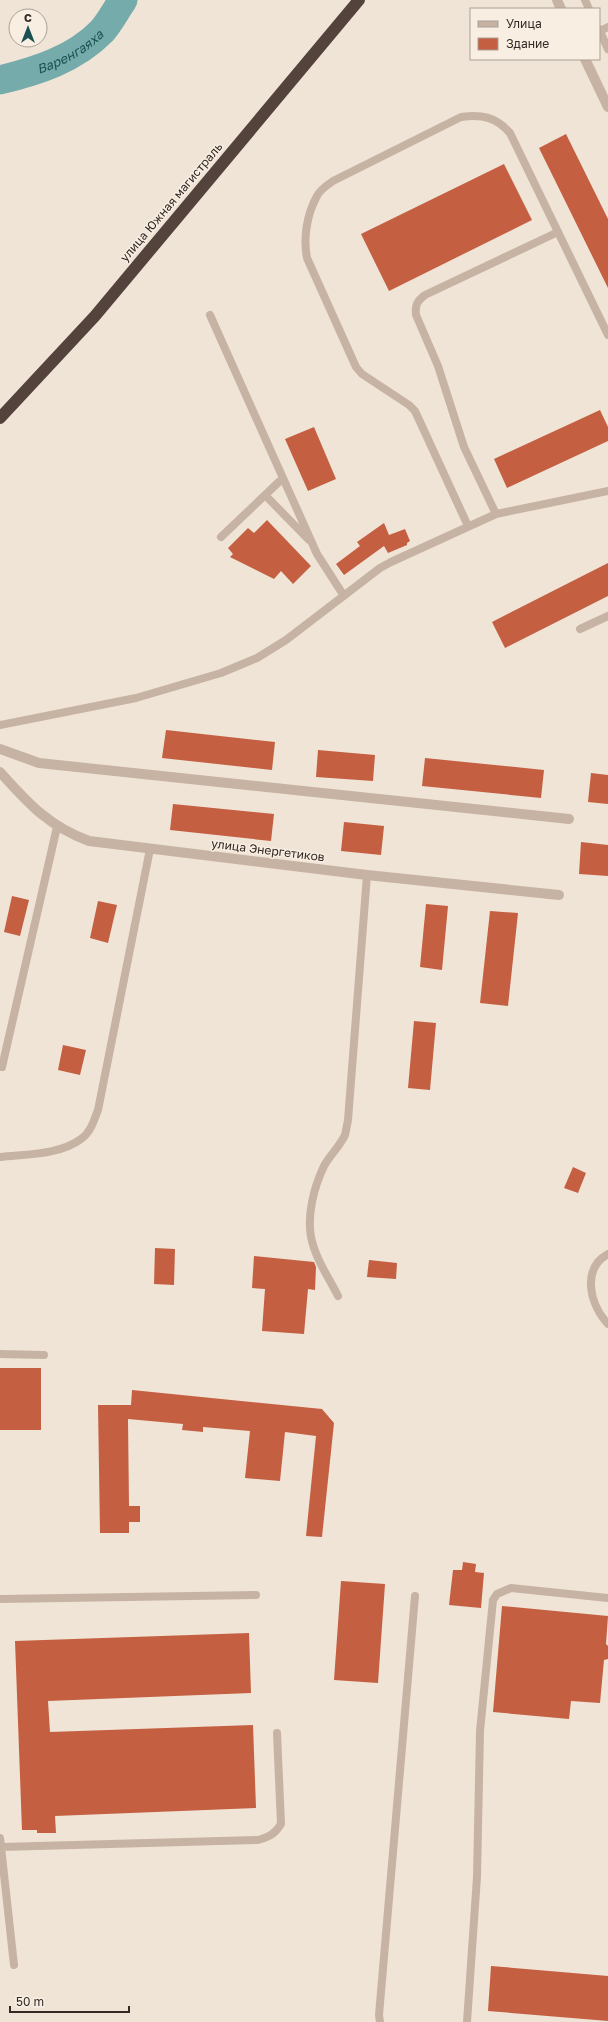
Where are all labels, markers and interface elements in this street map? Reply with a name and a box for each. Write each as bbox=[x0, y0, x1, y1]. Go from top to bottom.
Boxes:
north arrow bbox=[8, 8, 48, 48]
legend bbox=[470, 8, 600, 60]
text: С bbox=[24, 11, 32, 24]
text: Улица bbox=[506, 16, 542, 31]
water label: Варенгаяха bbox=[35, 26, 107, 77]
text: Здание bbox=[506, 36, 549, 51]
street label: улица Южная магистраль bbox=[117, 139, 225, 265]
street label: улица Энергетиков bbox=[210, 836, 326, 864]
scale bar bbox=[10, 1988, 129, 2014]
text: 50 m bbox=[16, 1994, 44, 2009]

